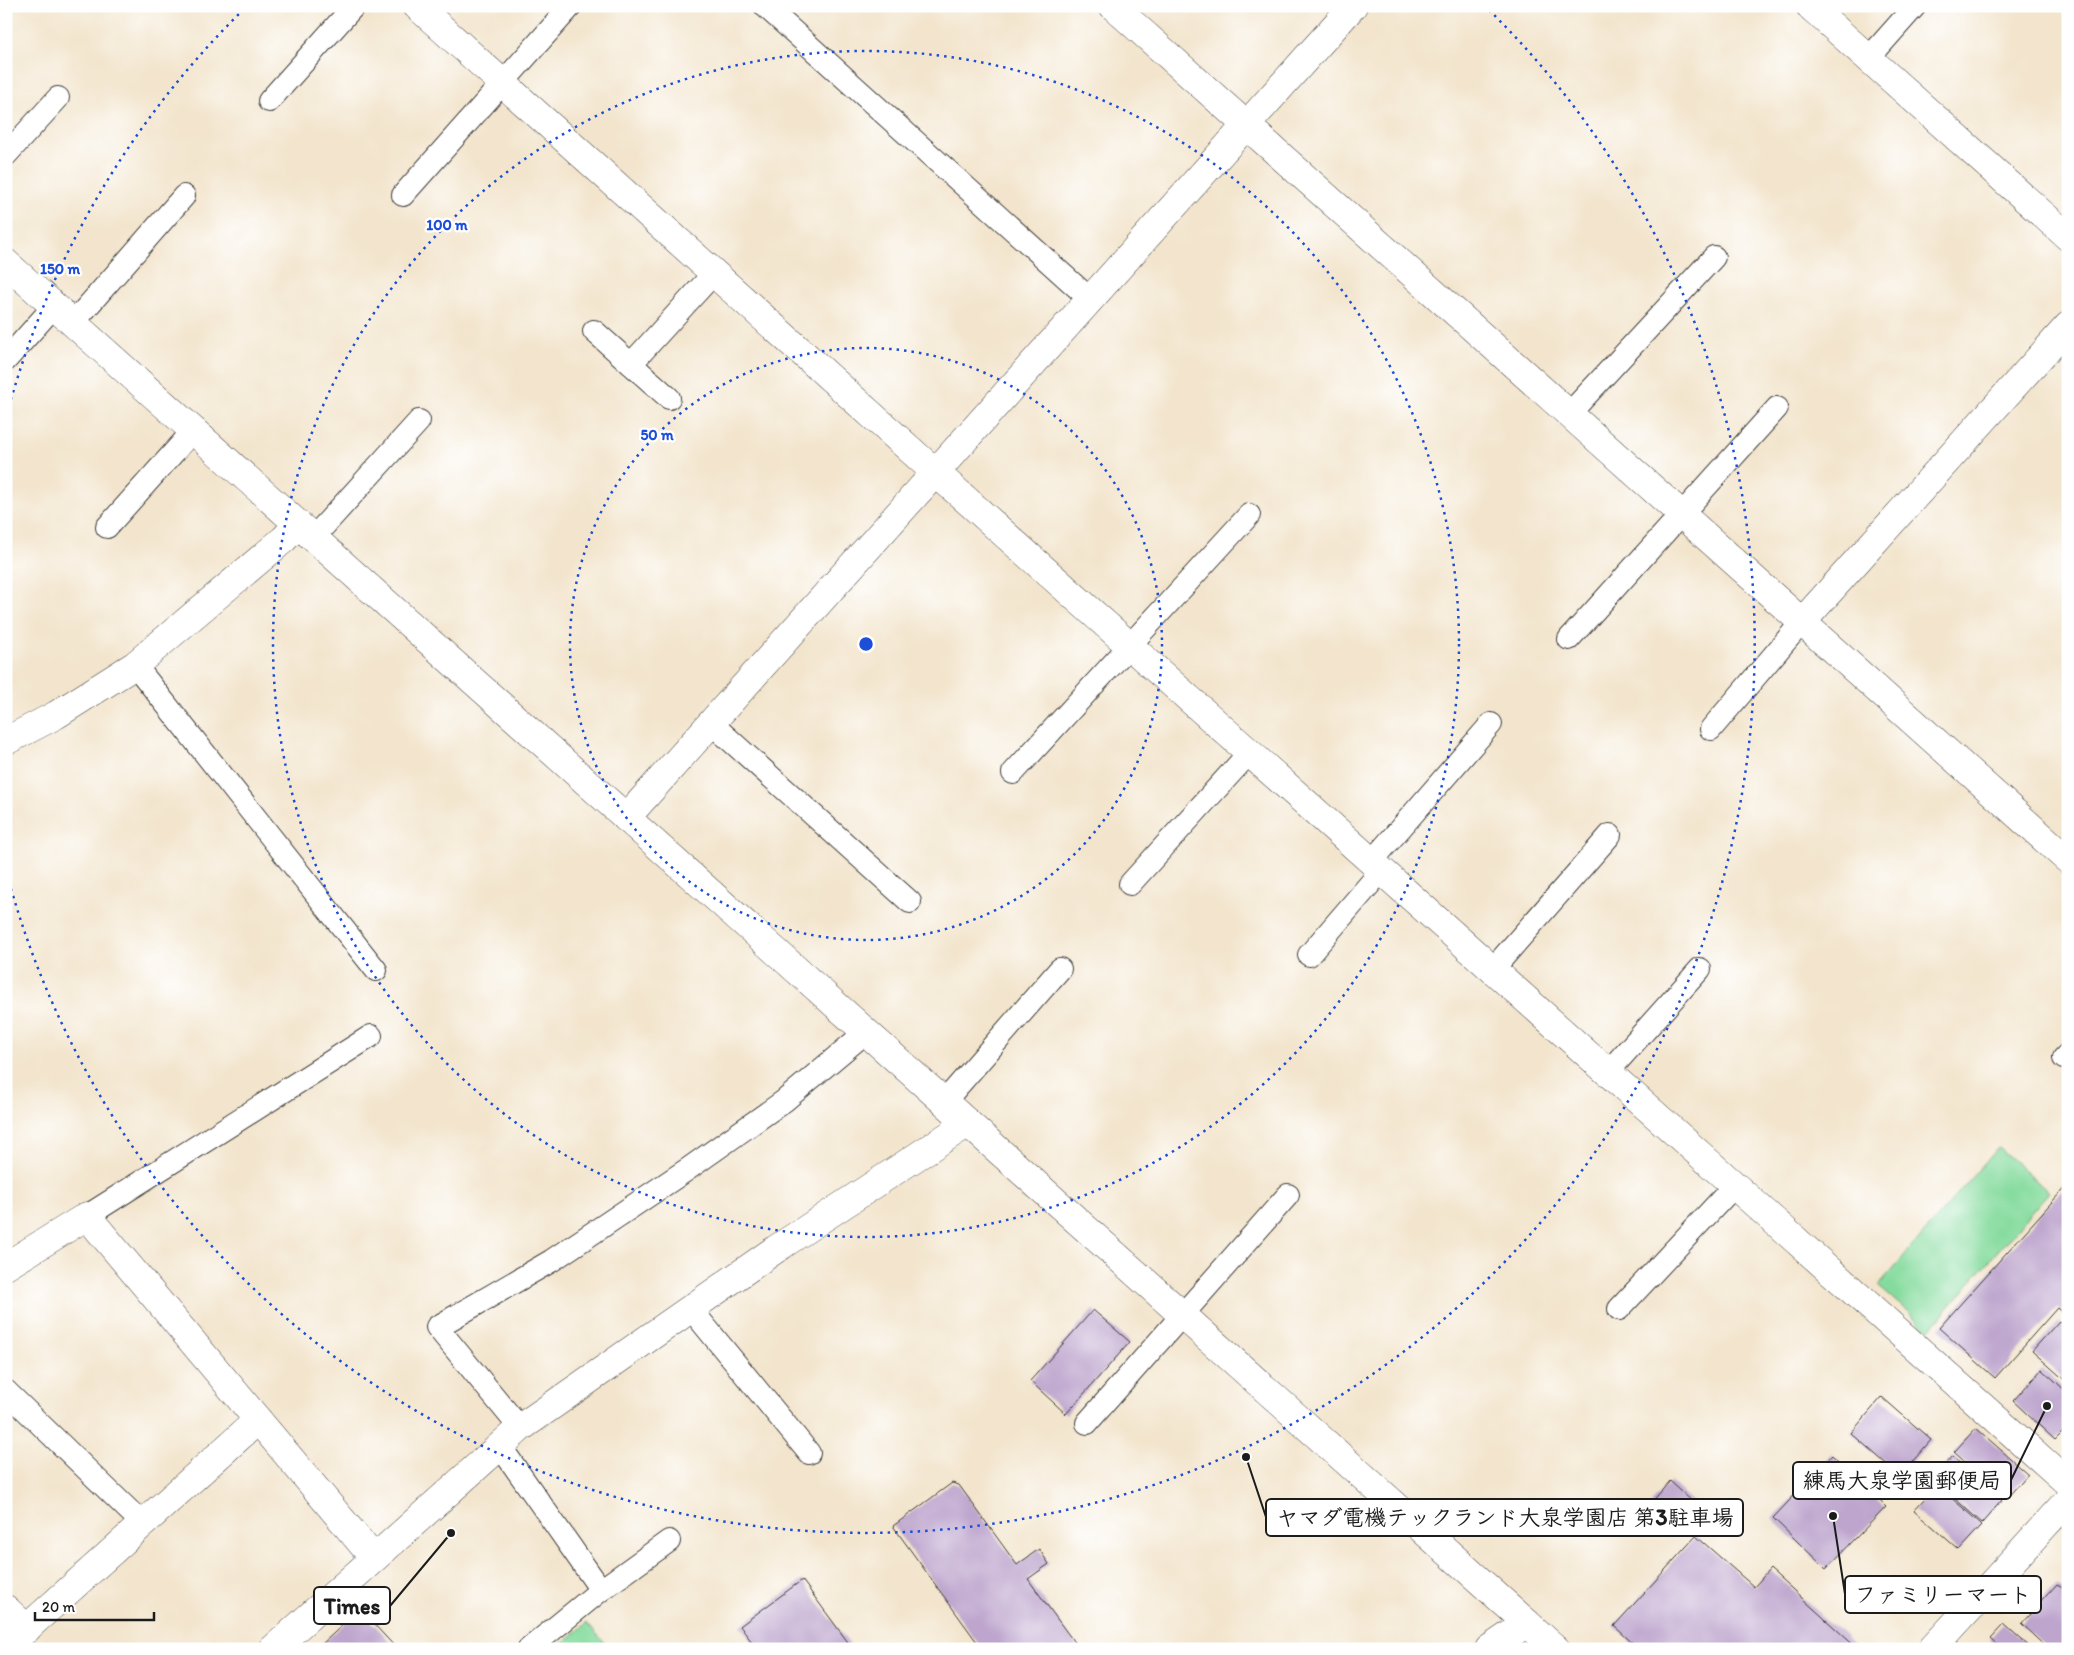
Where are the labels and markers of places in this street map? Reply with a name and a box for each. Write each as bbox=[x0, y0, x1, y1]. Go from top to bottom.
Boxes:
centre of rings bbox=[857, 635, 875, 653]
callout: 練馬大泉学園郵便局 bbox=[1793, 1462, 2011, 1499]
callout: ヤマダ電機テックランド大泉学園店 第3駐車場 bbox=[1266, 1499, 1743, 1536]
callout: ファミリーマート bbox=[1845, 1576, 2041, 1613]
callout: Times bbox=[314, 1587, 390, 1624]

